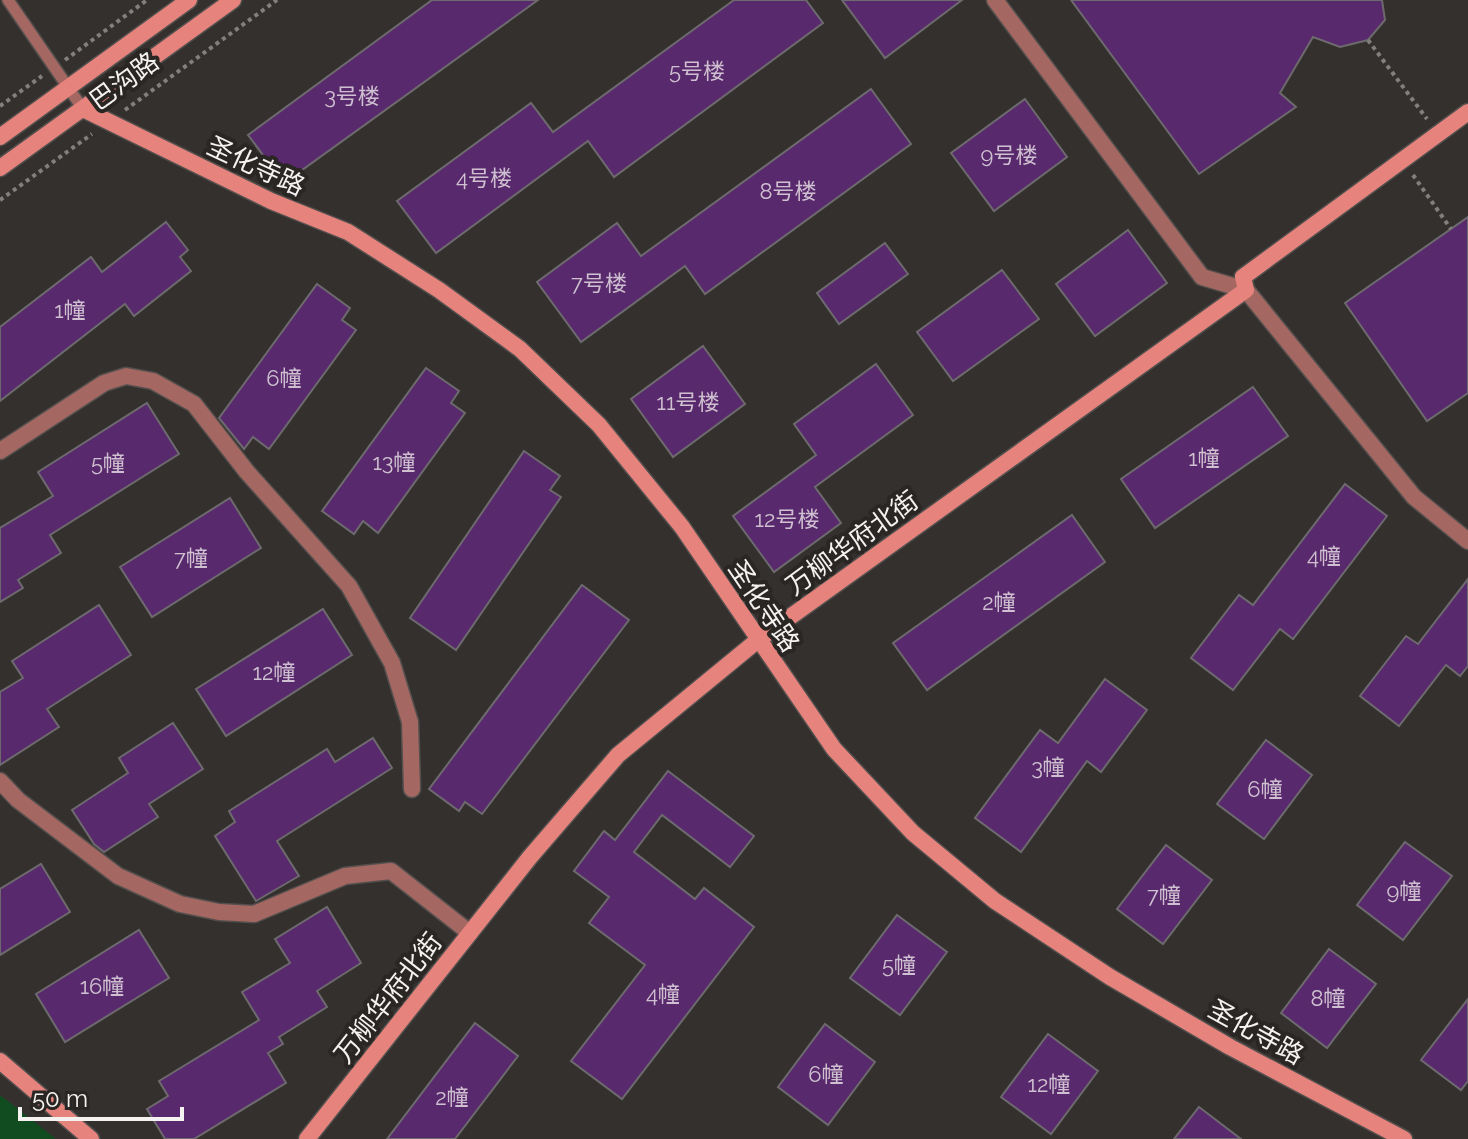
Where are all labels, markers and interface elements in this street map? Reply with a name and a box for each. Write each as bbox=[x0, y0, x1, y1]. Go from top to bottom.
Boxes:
street label: 巴沟路 bbox=[84, 46, 164, 116]
house number: 5号楼 bbox=[669, 58, 725, 84]
house number: 3号楼 bbox=[324, 83, 380, 109]
street label: 圣化寺路 bbox=[203, 130, 309, 202]
house number: 9号楼 bbox=[981, 142, 1037, 168]
house number: 4号楼 bbox=[456, 165, 512, 191]
house number: 8号楼 bbox=[759, 178, 817, 204]
house number: 7号楼 bbox=[571, 270, 627, 296]
house number: 1幢 bbox=[54, 297, 86, 323]
house number: 6幢 bbox=[266, 365, 302, 391]
house number: 11号楼 bbox=[657, 389, 719, 415]
house number: 1幢 bbox=[1188, 445, 1220, 471]
house number: 13幢 bbox=[372, 449, 416, 475]
house number: 5幢 bbox=[91, 450, 125, 476]
street label: 万柳华府北街 bbox=[780, 485, 924, 601]
house number: 12号楼 bbox=[755, 506, 819, 532]
house number: 4幢 bbox=[1307, 543, 1341, 569]
house number: 7幢 bbox=[174, 545, 208, 571]
street label: 圣化寺路 bbox=[722, 554, 806, 658]
house number: 2幢 bbox=[982, 589, 1016, 615]
house number: 12幢 bbox=[253, 659, 295, 685]
house number: 3幢 bbox=[1031, 754, 1065, 780]
house number: 6幢 bbox=[1247, 776, 1283, 802]
house number: 9幢 bbox=[1387, 878, 1421, 904]
house number: 7幢 bbox=[1147, 882, 1181, 908]
street label: 万柳华府北街 bbox=[328, 927, 448, 1069]
house number: 5幢 bbox=[882, 952, 916, 978]
house number: 16幢 bbox=[80, 973, 124, 999]
house number: 4幢 bbox=[646, 981, 680, 1007]
house number: 8幢 bbox=[1310, 985, 1346, 1011]
street label: 圣化寺路 bbox=[1203, 994, 1309, 1070]
house number: 6幢 bbox=[808, 1061, 844, 1087]
scale bar bbox=[20, 1071, 182, 1121]
house number: 12幢 bbox=[1028, 1071, 1070, 1097]
text: 50 m bbox=[32, 1084, 88, 1113]
house number: 2幢 bbox=[435, 1084, 469, 1110]

